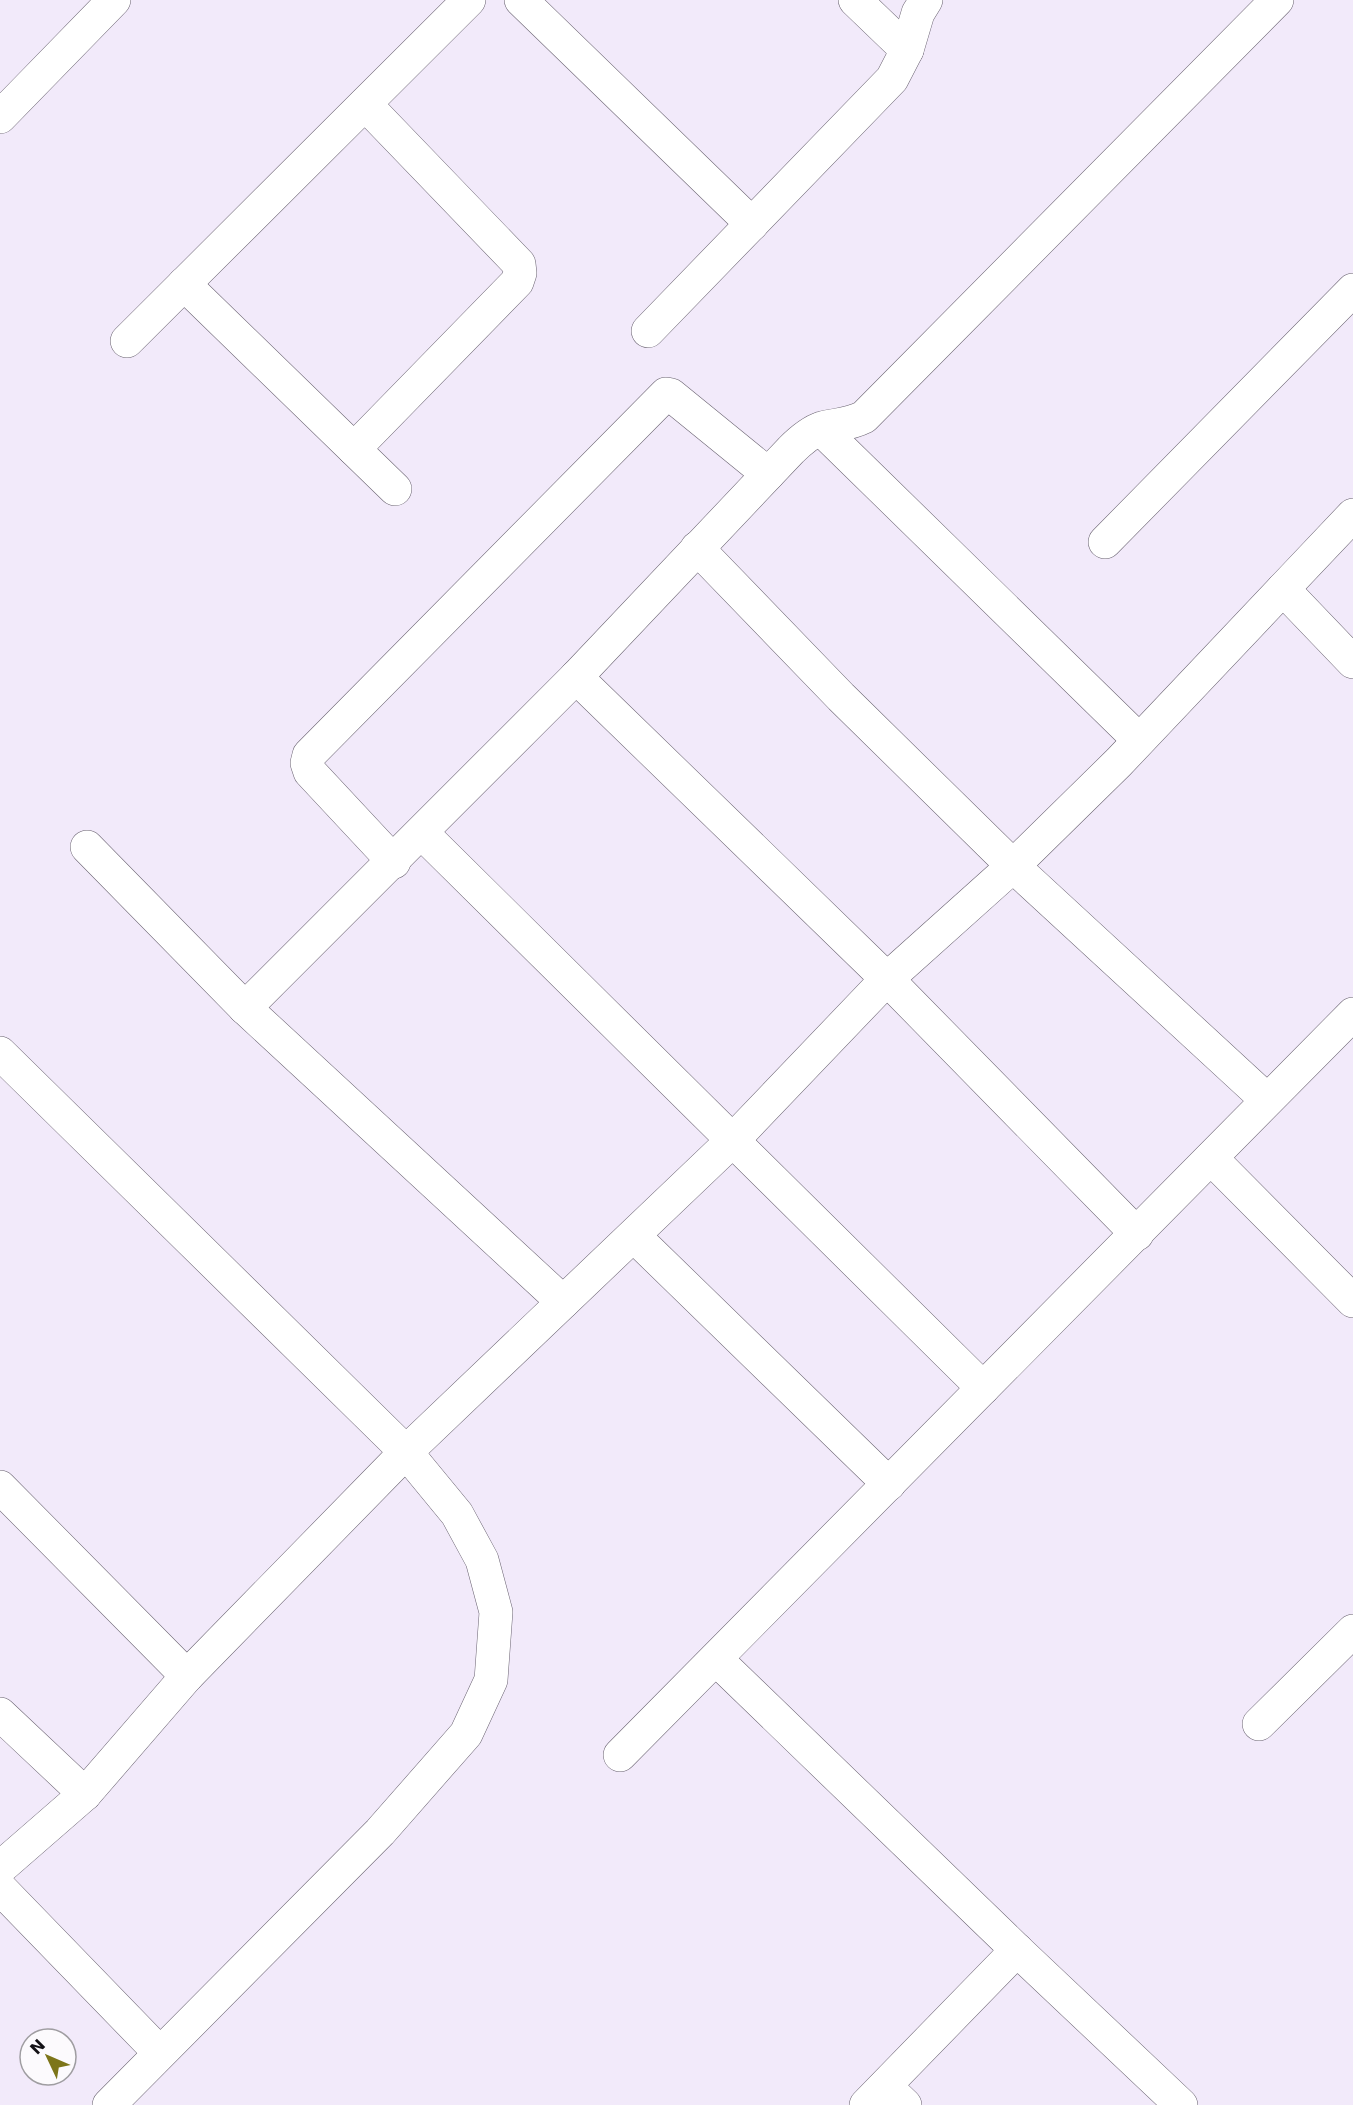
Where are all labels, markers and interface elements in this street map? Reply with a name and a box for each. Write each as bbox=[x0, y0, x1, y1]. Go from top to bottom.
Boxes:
north arrow bbox=[18, 2027, 78, 2087]
text: N bbox=[26, 2036, 49, 2058]

